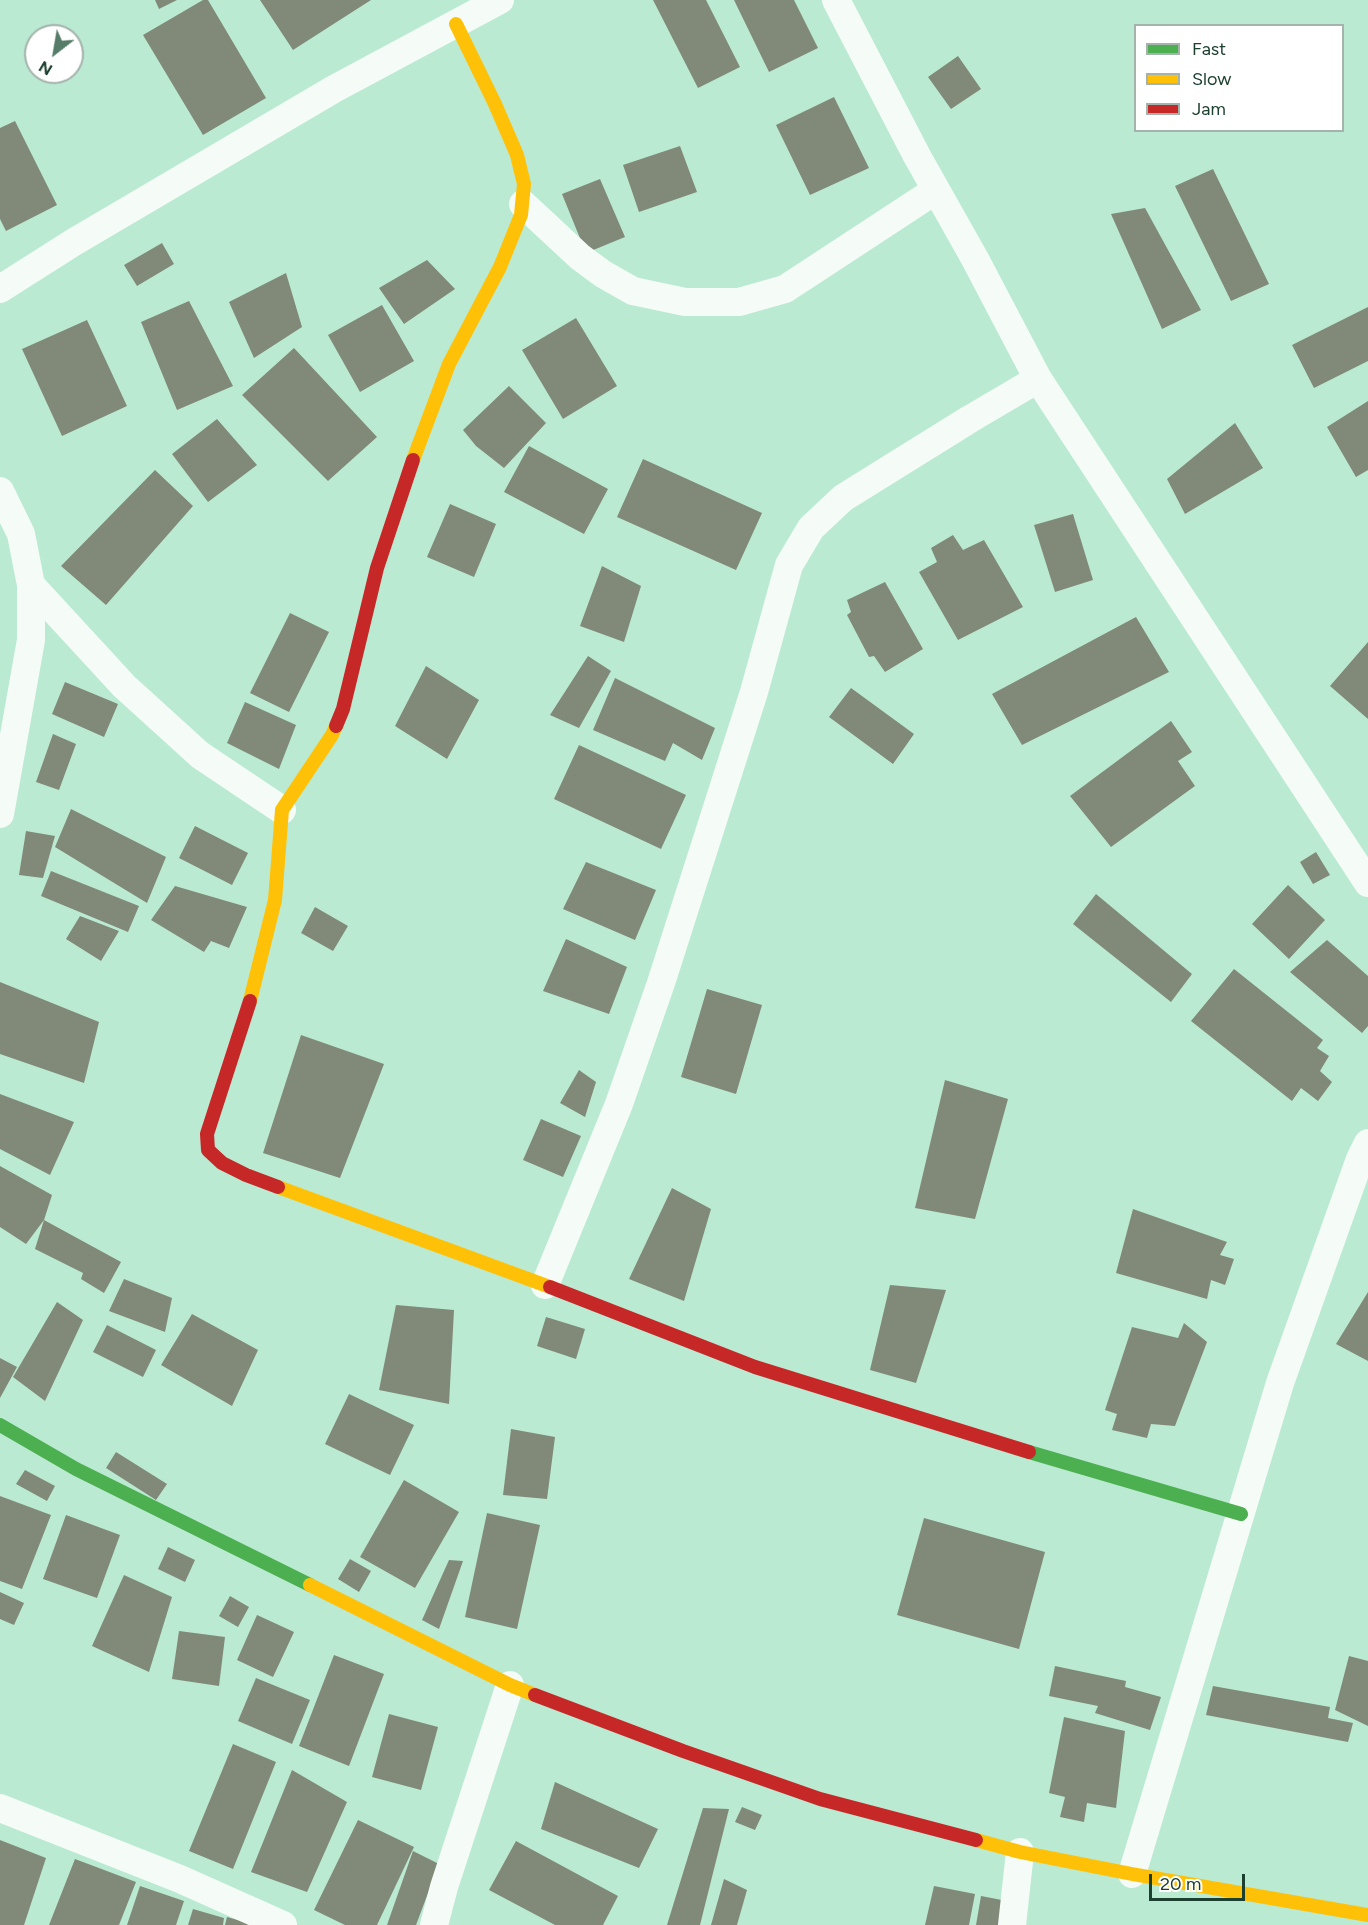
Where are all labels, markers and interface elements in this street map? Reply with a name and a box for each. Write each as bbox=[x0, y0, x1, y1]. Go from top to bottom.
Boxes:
north arrow bbox=[24, 24, 84, 84]
legend bbox=[1134, 24, 1344, 132]
text: Fast bbox=[1192, 38, 1226, 60]
text: N bbox=[35, 57, 56, 79]
text: Slow bbox=[1192, 68, 1231, 90]
text: Jam bbox=[1192, 98, 1226, 120]
scale bar bbox=[1152, 1862, 1248, 1900]
text: 20 m bbox=[1160, 1873, 1201, 1895]

